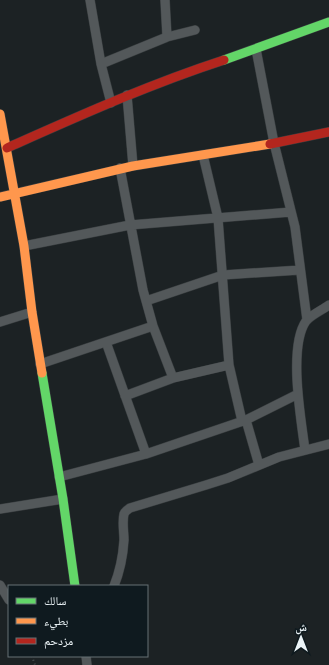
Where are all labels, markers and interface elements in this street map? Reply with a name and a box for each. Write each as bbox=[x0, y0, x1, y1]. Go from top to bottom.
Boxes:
legend bbox=[8, 585, 148, 657]
text: سالك bbox=[44, 594, 66, 608]
text: بطيء bbox=[44, 614, 68, 631]
north arrow bbox=[281, 617, 321, 657]
text: ش bbox=[295, 621, 307, 635]
text: مزدحم bbox=[44, 634, 73, 649]

